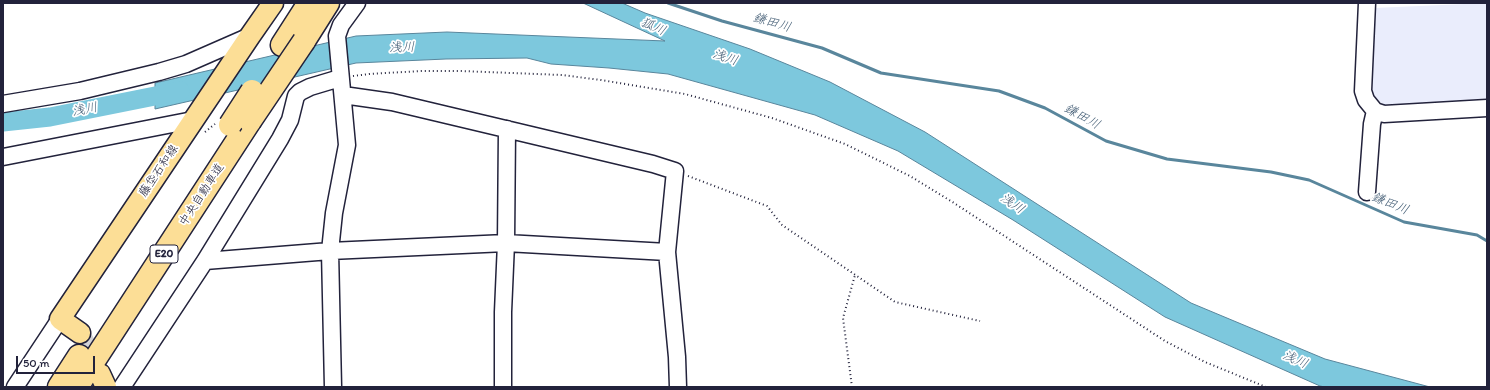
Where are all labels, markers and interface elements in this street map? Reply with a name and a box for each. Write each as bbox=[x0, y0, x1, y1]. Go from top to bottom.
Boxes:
water label: 鎌田川 bbox=[751, 10, 793, 36]
water label: 狐川 bbox=[638, 15, 668, 39]
water label: 浅川 bbox=[389, 40, 415, 56]
water label: 浅川 bbox=[710, 47, 740, 69]
water label: 浅川 bbox=[71, 100, 99, 120]
water label: 鎌田川 bbox=[1061, 101, 1103, 133]
street label: 藤垈石和線 bbox=[136, 142, 182, 200]
street label: 中央自動車道 bbox=[176, 161, 228, 229]
water label: 鎌田川 bbox=[1369, 189, 1411, 219]
water label: 浅川 bbox=[997, 190, 1027, 218]
road number: E20 bbox=[150, 245, 178, 263]
scale bar bbox=[18, 348, 97, 374]
water label: 浅川 bbox=[1280, 348, 1310, 372]
text: 50 m bbox=[23, 356, 49, 370]

